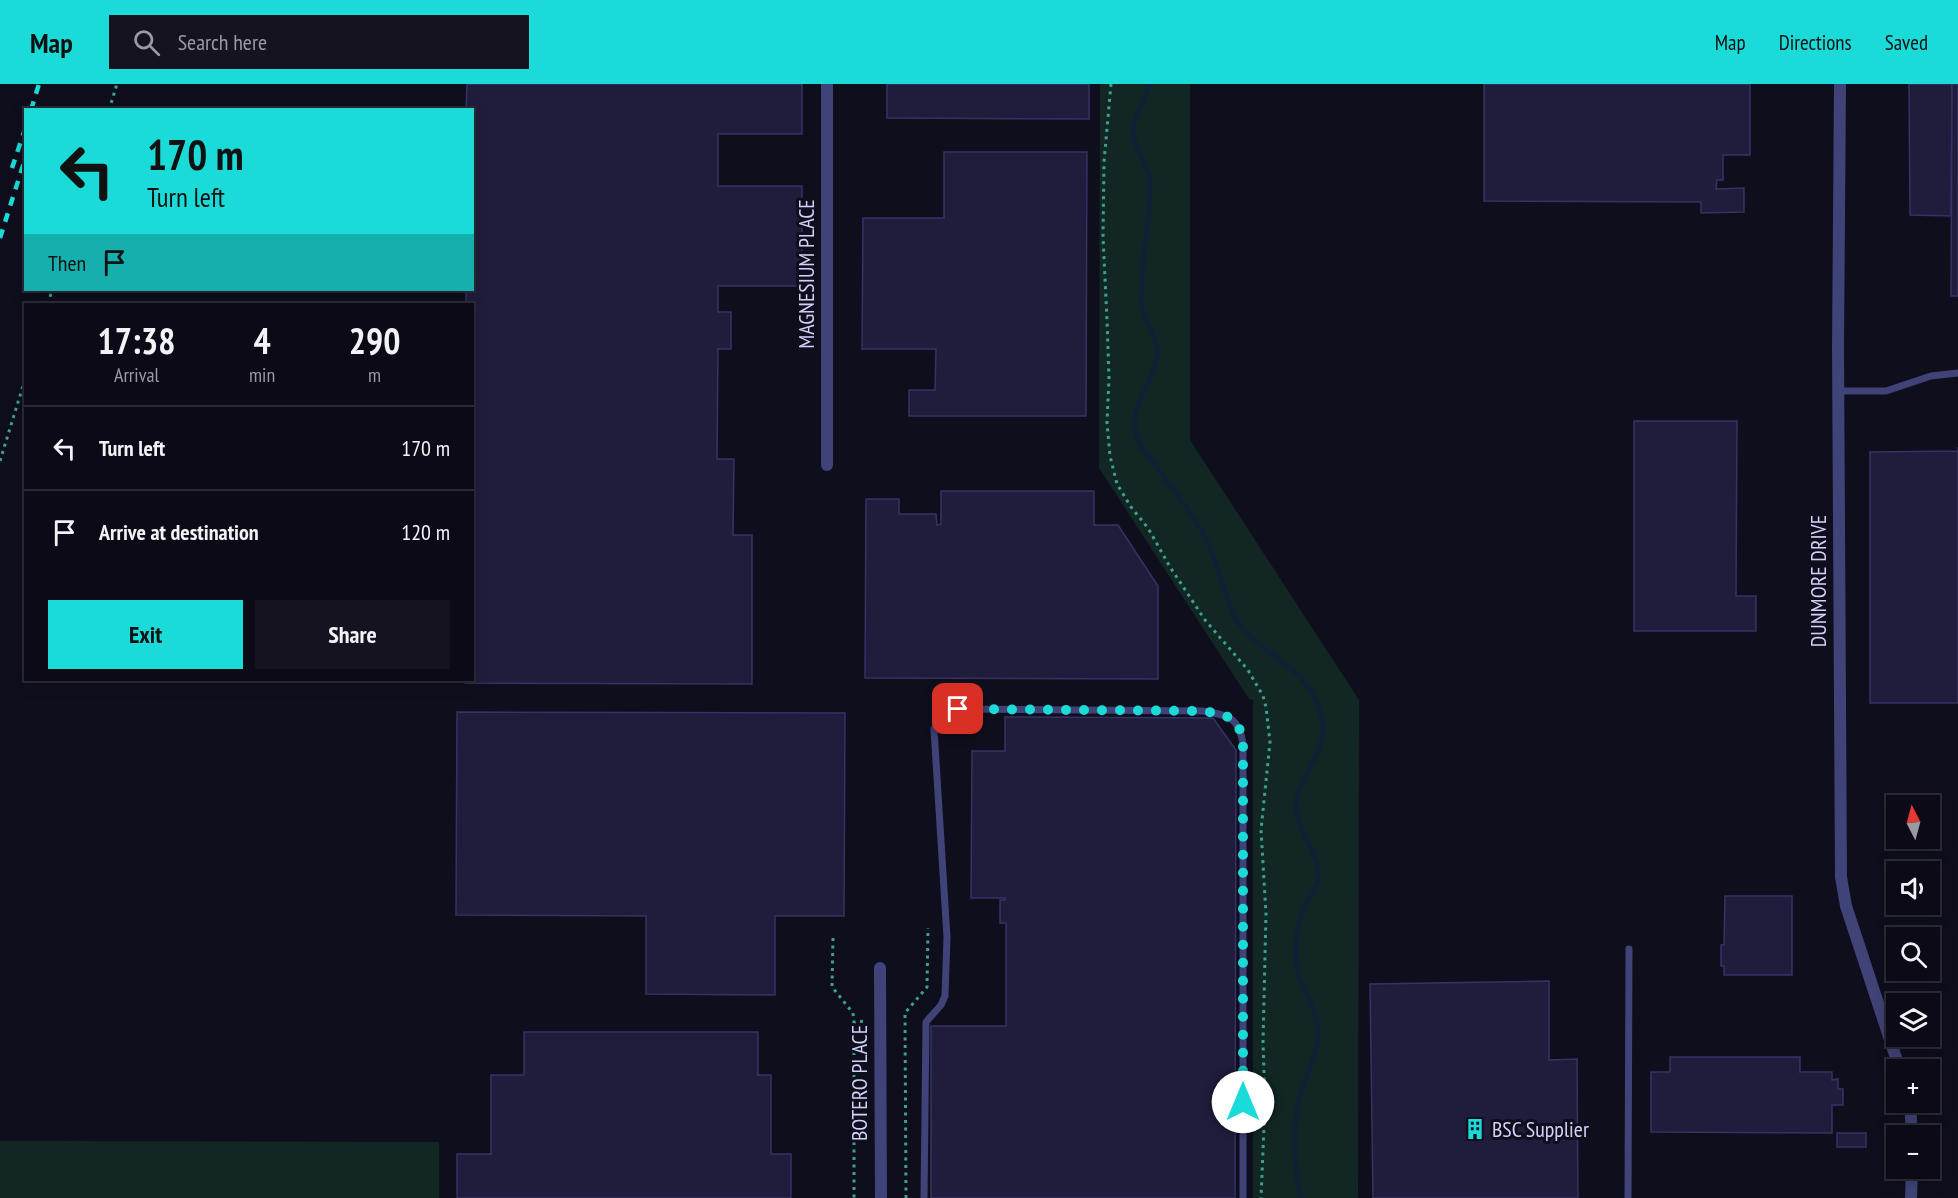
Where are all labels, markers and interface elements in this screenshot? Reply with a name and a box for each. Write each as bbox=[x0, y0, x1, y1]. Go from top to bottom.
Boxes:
search box bbox=[109, 15, 529, 69]
text: Map bbox=[30, 24, 73, 61]
icon: search bbox=[130, 26, 163, 59]
text: Search here bbox=[178, 28, 267, 56]
text: Map bbox=[1715, 29, 1746, 56]
text: Directions bbox=[1779, 29, 1852, 56]
text: Saved bbox=[1885, 29, 1928, 56]
text: 170 m bbox=[147, 127, 244, 182]
icon: left bbox=[48, 132, 126, 210]
text: Turn left bbox=[147, 180, 225, 214]
street label: MAGNESIUM PLACE bbox=[792, 199, 820, 349]
icon: arrive bbox=[98, 246, 131, 279]
text: Then bbox=[48, 249, 86, 277]
text: 17:38 bbox=[98, 317, 175, 364]
text: 4 bbox=[253, 317, 271, 364]
text: 290 bbox=[349, 317, 400, 364]
text: Arrival bbox=[114, 362, 159, 388]
text: min bbox=[249, 362, 275, 388]
text: m bbox=[368, 362, 381, 388]
icon: left bbox=[48, 432, 81, 465]
text: Turn left bbox=[99, 434, 165, 462]
text: 170 m bbox=[401, 434, 450, 462]
street label: DUNMORE DRIVE bbox=[1804, 515, 1832, 647]
icon: arrive bbox=[48, 516, 81, 549]
text: Arrive at destination bbox=[99, 518, 259, 546]
text: 120 m bbox=[401, 518, 450, 546]
button: Exit bbox=[48, 600, 243, 669]
button: Share bbox=[255, 600, 450, 669]
pin bbox=[932, 683, 983, 734]
icon: arrive bbox=[941, 692, 974, 725]
north arrow bbox=[1886, 795, 1940, 849]
map controls bbox=[1886, 795, 1940, 1179]
button: sound bbox=[1886, 861, 1940, 915]
button: search bbox=[1886, 927, 1940, 981]
button: layers bbox=[1886, 993, 1940, 1047]
street label: BOTERO PLACE bbox=[845, 1025, 873, 1141]
button: + bbox=[1886, 1059, 1940, 1113]
position arrow bbox=[1211, 1070, 1275, 1134]
place label: BSC Supplier bbox=[1492, 1115, 1589, 1143]
building icon: BSC Supplier bbox=[1463, 1117, 1487, 1141]
button: − bbox=[1886, 1125, 1940, 1179]

